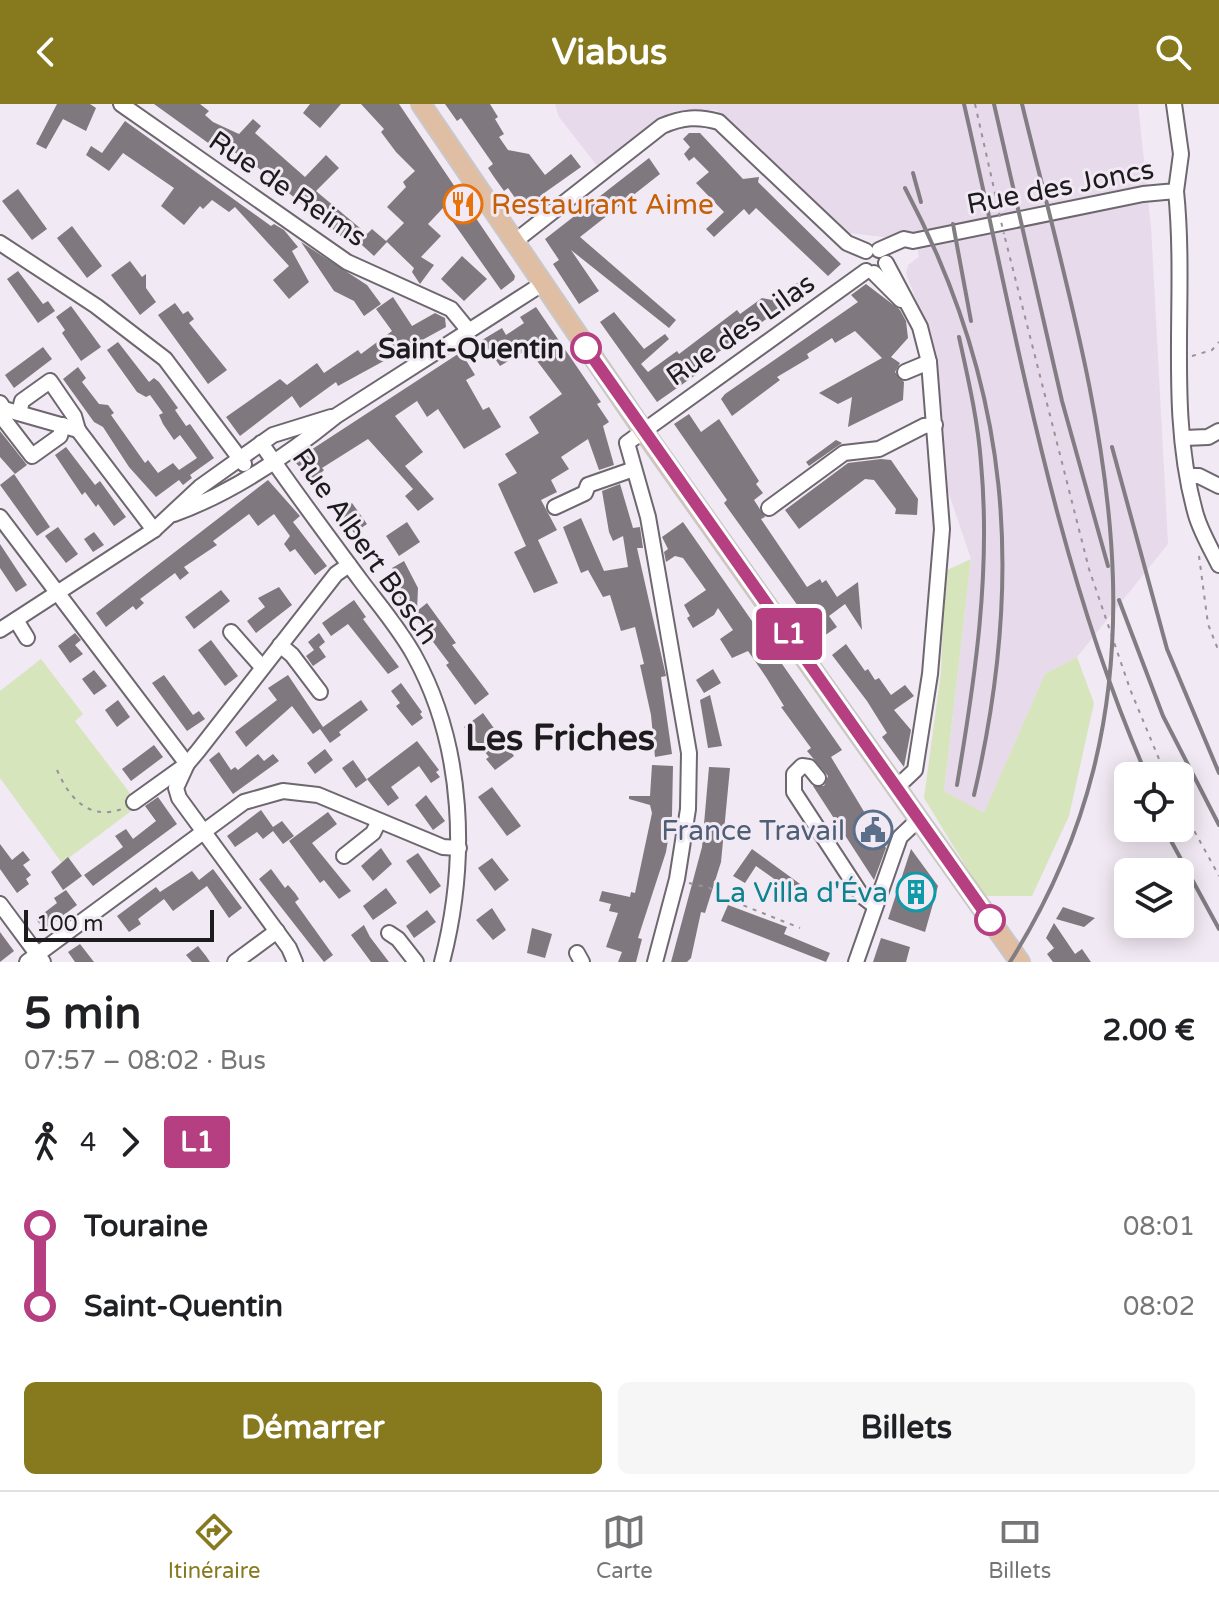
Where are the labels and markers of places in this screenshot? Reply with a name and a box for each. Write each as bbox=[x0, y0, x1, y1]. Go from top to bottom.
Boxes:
restaurant icon: Restaurant Aime bbox=[442, 183, 484, 225]
place label: Restaurant Aime bbox=[491, 188, 714, 222]
place label: Saint-Quentin bbox=[378, 332, 564, 366]
marker: Saint-Quentin bbox=[571, 333, 601, 363]
public building icon: France Travail bbox=[852, 809, 894, 851]
place label: France Travail bbox=[661, 814, 845, 848]
building icon: La Villa d'Éva bbox=[895, 871, 937, 913]
place label: La Villa d'Éva bbox=[714, 876, 888, 910]
unlabelled marker bbox=[975, 905, 1005, 935]

